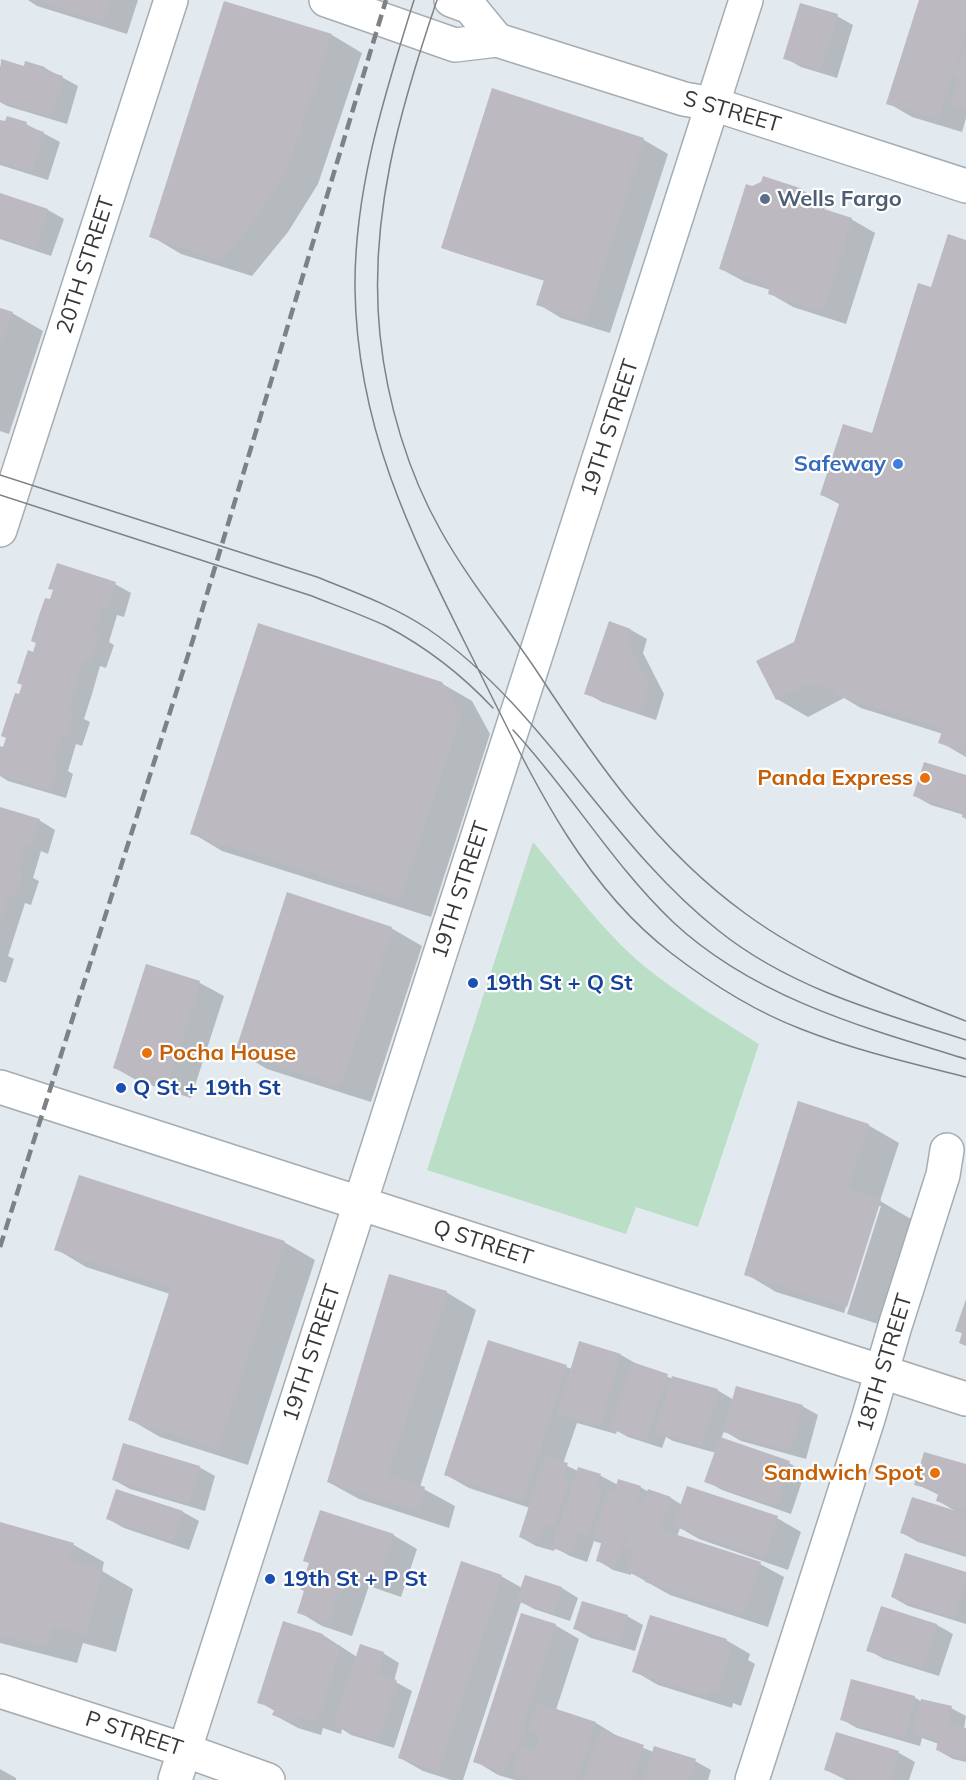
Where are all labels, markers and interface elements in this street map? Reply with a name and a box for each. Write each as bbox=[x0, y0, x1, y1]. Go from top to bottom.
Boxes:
street label: S STREET bbox=[680, 86, 784, 138]
place label: Wells Fargo bbox=[777, 186, 902, 212]
marker: Wells Fargo bbox=[758, 192, 772, 206]
street label: 20TH STREET bbox=[51, 193, 121, 337]
street label: 19TH STREET bbox=[575, 356, 645, 500]
place label: Safeway bbox=[794, 451, 886, 477]
marker: Safeway bbox=[891, 457, 905, 471]
place label: Panda Express bbox=[757, 765, 913, 791]
marker: Panda Express bbox=[918, 771, 932, 785]
street label: 19TH STREET bbox=[426, 818, 496, 962]
place label: 19th St + Q St bbox=[485, 970, 632, 996]
marker: 19th St + Q St bbox=[466, 976, 480, 990]
place label: Pocha House bbox=[159, 1040, 296, 1066]
marker: Pocha House bbox=[140, 1046, 154, 1060]
place label: Q St + 19th St bbox=[133, 1075, 280, 1101]
marker: Q St + 19th St bbox=[114, 1081, 128, 1095]
street label: Q STREET bbox=[430, 1214, 536, 1272]
street label: 19TH STREET bbox=[277, 1281, 347, 1425]
street label: 18TH STREET bbox=[851, 1291, 919, 1435]
place label: Sandwich Spot bbox=[764, 1460, 923, 1486]
marker: Sandwich Spot bbox=[928, 1466, 942, 1480]
place label: 19th St + P St bbox=[282, 1566, 427, 1592]
marker: 19th St + P St bbox=[263, 1572, 277, 1586]
street label: P STREET bbox=[82, 1706, 186, 1762]

